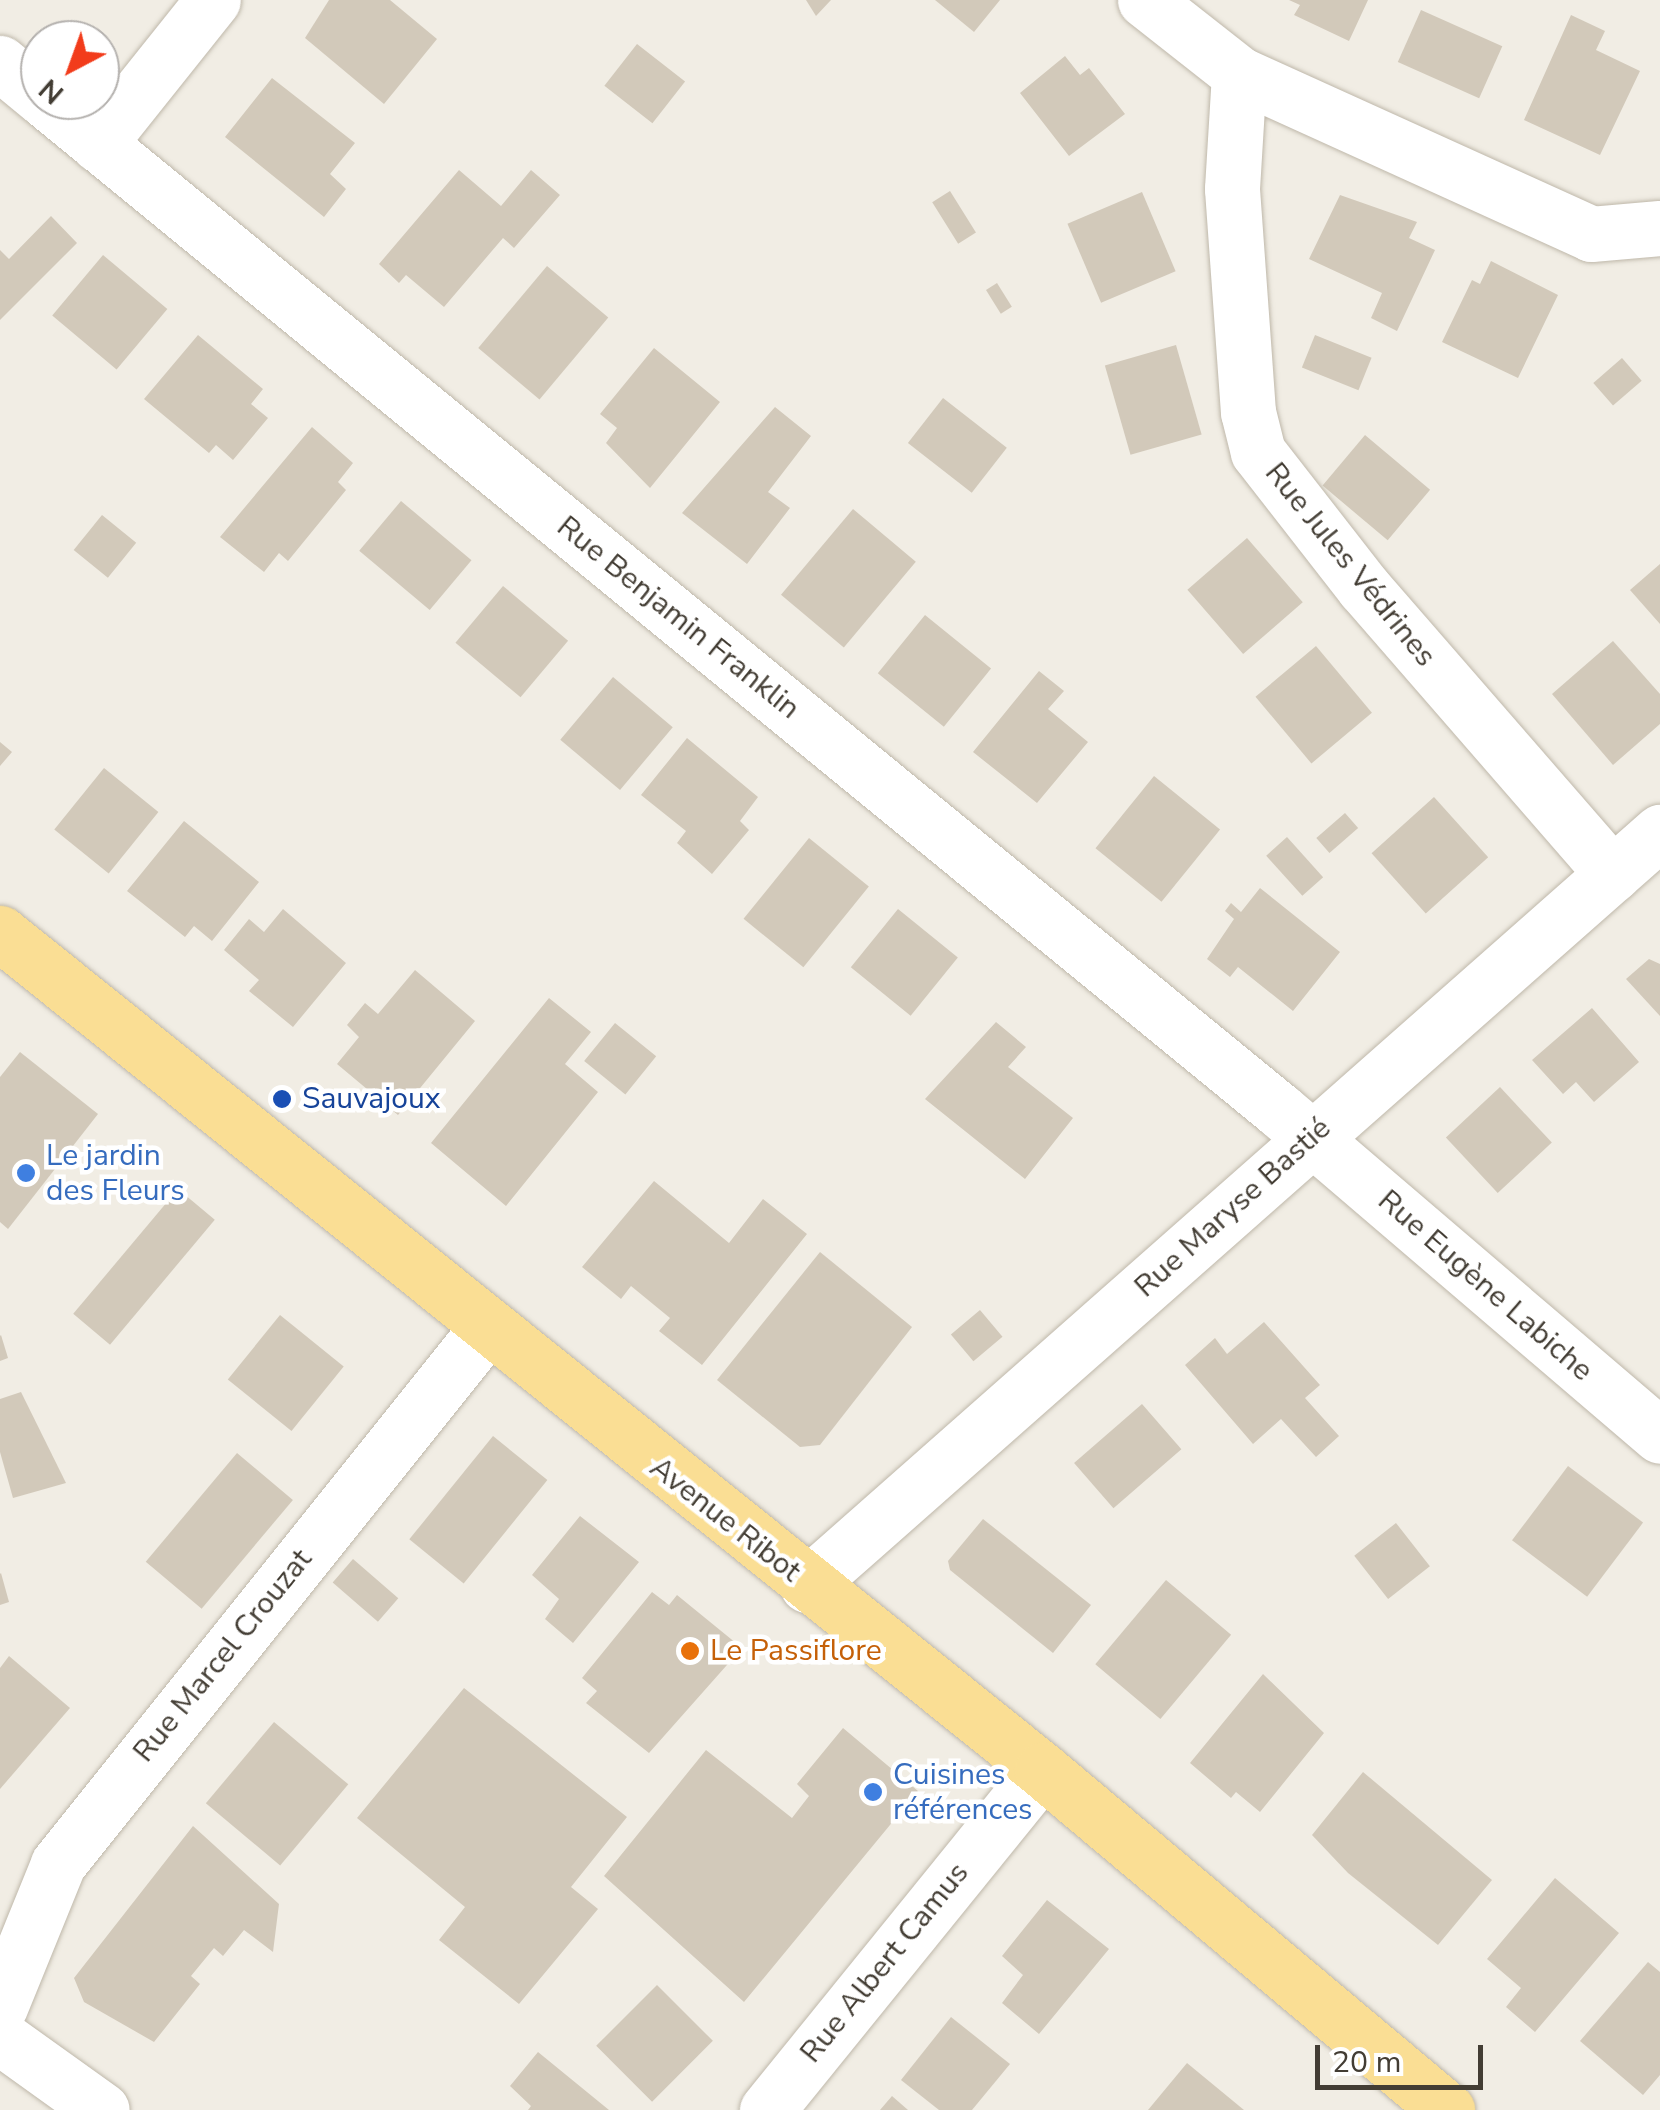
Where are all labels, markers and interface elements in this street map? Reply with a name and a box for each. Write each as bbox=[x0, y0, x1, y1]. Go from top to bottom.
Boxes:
north arrow bbox=[20, 20, 120, 120]
text: N bbox=[31, 70, 72, 112]
street label: Rue Jules Védrines bbox=[1257, 456, 1443, 674]
street label: Rue Benjamin Franklin bbox=[549, 509, 807, 727]
place label: Sauvajoux bbox=[302, 1081, 441, 1117]
marker: Sauvajoux bbox=[271, 1088, 293, 1110]
street label: Rue Maryse Bastié bbox=[1128, 1111, 1338, 1305]
place label: Le jardin des Fleurs bbox=[46, 1138, 185, 1208]
marker: Le jardin des Fleurs bbox=[15, 1162, 37, 1184]
street label: Rue Eugène Labiche bbox=[1370, 1183, 1600, 1389]
street label: Avenue Ribot bbox=[642, 1450, 808, 1590]
street label: Rue Marcel Crouzat bbox=[126, 1542, 320, 1770]
place label: Le Passiflore bbox=[710, 1633, 882, 1669]
marker: Le Passiflore bbox=[679, 1640, 701, 1662]
place label: Cuisines références bbox=[893, 1757, 1033, 1828]
marker: Cuisines références bbox=[862, 1781, 884, 1803]
street label: Rue Albert Camus bbox=[793, 1856, 977, 2070]
scale bar bbox=[1320, 2025, 1488, 2087]
text: 20 m bbox=[1332, 2042, 1401, 2083]

